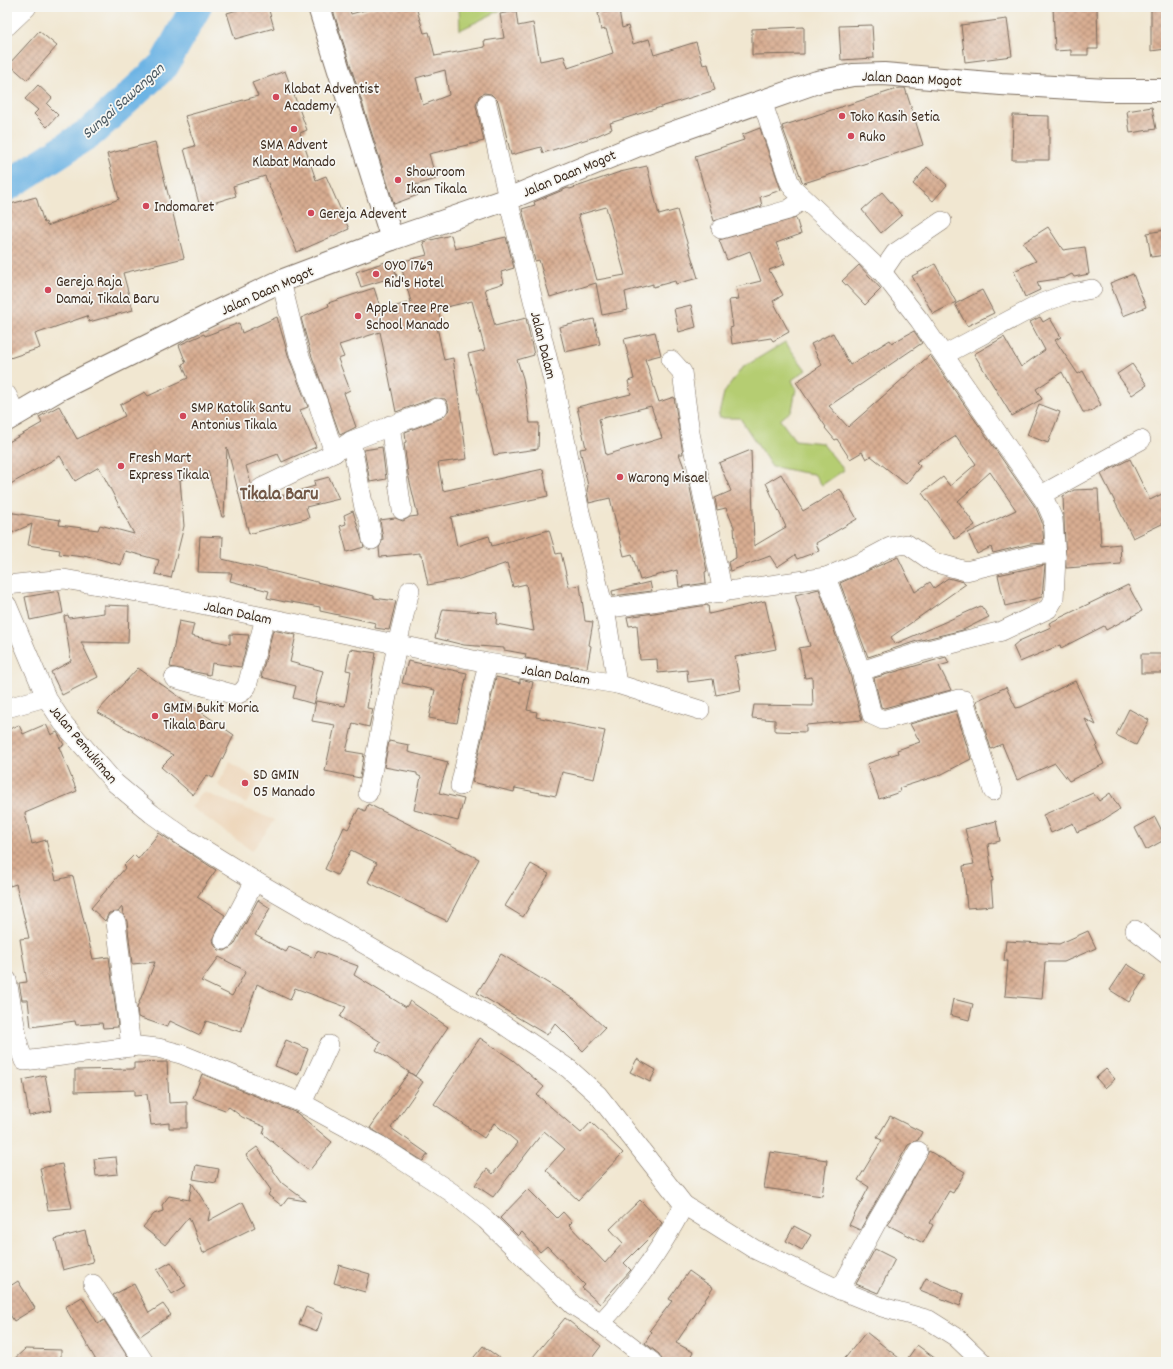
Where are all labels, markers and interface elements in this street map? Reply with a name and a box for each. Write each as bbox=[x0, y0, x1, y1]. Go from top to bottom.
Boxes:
water label: Sungai Sawangan bbox=[77, 58, 171, 145]
street label: Jalan Daan Mogot bbox=[861, 66, 963, 94]
place label: Klabat Adventist Academy bbox=[284, 79, 380, 118]
marker: Klabat Adventist Academy bbox=[271, 92, 281, 102]
place label: Toko Kasih Setia bbox=[850, 107, 940, 129]
marker: Toko Kasih Setia bbox=[837, 111, 847, 121]
marker: SMA Advent Klabat Manado bbox=[289, 124, 299, 134]
place label: Ruko bbox=[859, 127, 886, 149]
marker: Ruko bbox=[846, 131, 856, 141]
place label: SMA Advent Klabat Manado bbox=[252, 135, 336, 174]
street label: Jalan Daan Mogot bbox=[520, 145, 620, 204]
place label: Showroom Ikan Tikala bbox=[406, 162, 468, 201]
marker: Showroom Ikan Tikala bbox=[393, 175, 403, 185]
place label: Indomaret bbox=[154, 197, 215, 219]
marker: Indomaret bbox=[141, 201, 151, 211]
place label: Gereja Adevent bbox=[319, 204, 407, 226]
marker: Gereja Adevent bbox=[306, 208, 316, 218]
place label: OYO 1769 Rid's Hotel bbox=[384, 256, 444, 295]
street label: Jalan Daan Mogot bbox=[218, 261, 318, 322]
marker: OYO 1769 Rid's Hotel bbox=[371, 269, 381, 279]
place label: Gereja Raja Damai, Tikala Baru bbox=[56, 272, 159, 311]
marker: Gereja Raja Damai, Tikala Baru bbox=[43, 285, 53, 295]
place label: Apple Tree Pre School Manado bbox=[366, 298, 450, 337]
street label: Jalan Dalam bbox=[523, 309, 561, 382]
marker: Apple Tree Pre School Manado bbox=[353, 311, 363, 321]
place label: SMP Katolik Santu Antonius Tikala bbox=[191, 398, 291, 437]
marker: SMP Katolik Santu Antonius Tikala bbox=[178, 411, 188, 421]
place label: Fresh Mart Express Tikala bbox=[129, 448, 210, 487]
marker: Fresh Mart Express Tikala bbox=[116, 461, 126, 471]
place label: Warong Misael bbox=[628, 468, 708, 490]
marker: Warong Misael bbox=[615, 472, 625, 482]
district label: Tikala Baru bbox=[240, 482, 318, 509]
street label: Jalan Dalam bbox=[201, 596, 274, 632]
street label: Jalan Dalam bbox=[520, 660, 592, 692]
place label: GMIM Bukit Moria Tikala Baru bbox=[163, 698, 259, 737]
street label: Jalan Pemukiman bbox=[43, 701, 122, 789]
marker: GMIM Bukit Moria Tikala Baru bbox=[150, 711, 160, 721]
place label: SD GMIN 05 Manado bbox=[253, 765, 315, 804]
marker: SD GMIN 05 Manado bbox=[240, 778, 250, 788]

